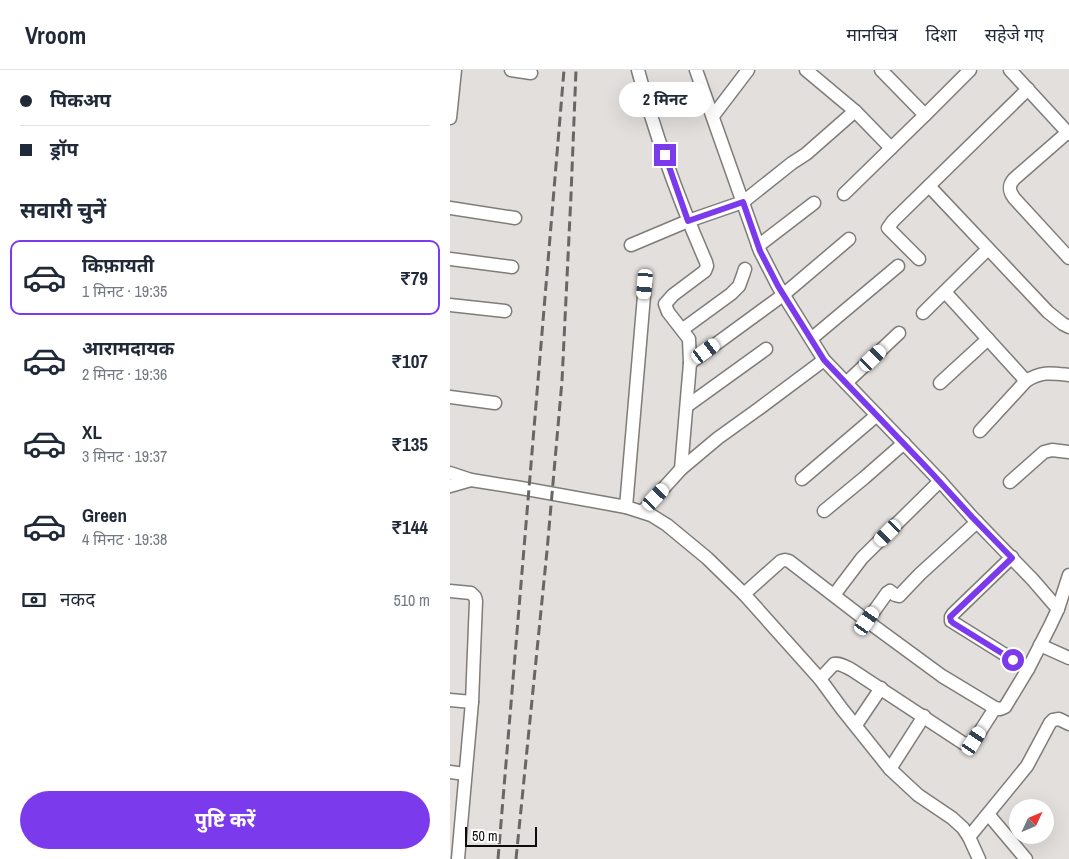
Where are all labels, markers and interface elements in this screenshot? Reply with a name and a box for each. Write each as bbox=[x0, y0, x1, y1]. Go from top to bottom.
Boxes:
text: Vroom bbox=[25, 19, 86, 51]
text: मानचित्र bbox=[846, 22, 898, 47]
text: दिशा bbox=[926, 22, 957, 47]
text: सहेजे गए bbox=[985, 22, 1044, 47]
callout: 2 मिनट bbox=[619, 82, 711, 118]
text: पिकअप bbox=[50, 87, 111, 113]
text: 2 मिनट bbox=[643, 88, 687, 110]
text: ड्रॉप bbox=[50, 136, 78, 162]
route end bbox=[654, 144, 676, 166]
text: सवारी चुनें bbox=[20, 195, 106, 225]
text: किफ़ायती bbox=[82, 252, 154, 278]
icon: car bbox=[22, 255, 67, 300]
text: ₹79 bbox=[400, 265, 428, 291]
car bbox=[636, 268, 653, 300]
text: 1 मिनट · 19:35 bbox=[82, 280, 167, 302]
text: आरामदायक bbox=[82, 335, 174, 361]
car bbox=[689, 336, 722, 366]
icon: car bbox=[22, 338, 67, 383]
car bbox=[857, 342, 889, 374]
text: ₹107 bbox=[391, 348, 428, 374]
text: 2 मिनट · 19:36 bbox=[82, 363, 167, 385]
text: XL bbox=[82, 419, 102, 445]
icon: car bbox=[22, 421, 67, 466]
text: ₹135 bbox=[391, 431, 428, 457]
text: 3 मिनट · 19:37 bbox=[82, 445, 167, 467]
car bbox=[640, 481, 671, 513]
text: Green bbox=[82, 502, 127, 528]
icon: car bbox=[22, 504, 67, 549]
text: ₹144 bbox=[391, 514, 428, 540]
car bbox=[872, 517, 903, 549]
text: 4 मिनट · 19:38 bbox=[82, 528, 167, 550]
icon: cash bbox=[20, 586, 48, 614]
text: नकद bbox=[60, 586, 95, 612]
text: 510 m bbox=[394, 589, 430, 611]
car bbox=[852, 604, 881, 638]
route start bbox=[1002, 649, 1024, 671]
car bbox=[959, 724, 988, 758]
button: पुष्टि करें bbox=[20, 791, 430, 849]
north arrow bbox=[1009, 799, 1054, 844]
map controls bbox=[1009, 799, 1054, 844]
scale bar bbox=[465, 824, 538, 847]
text: 50 m bbox=[472, 827, 498, 845]

